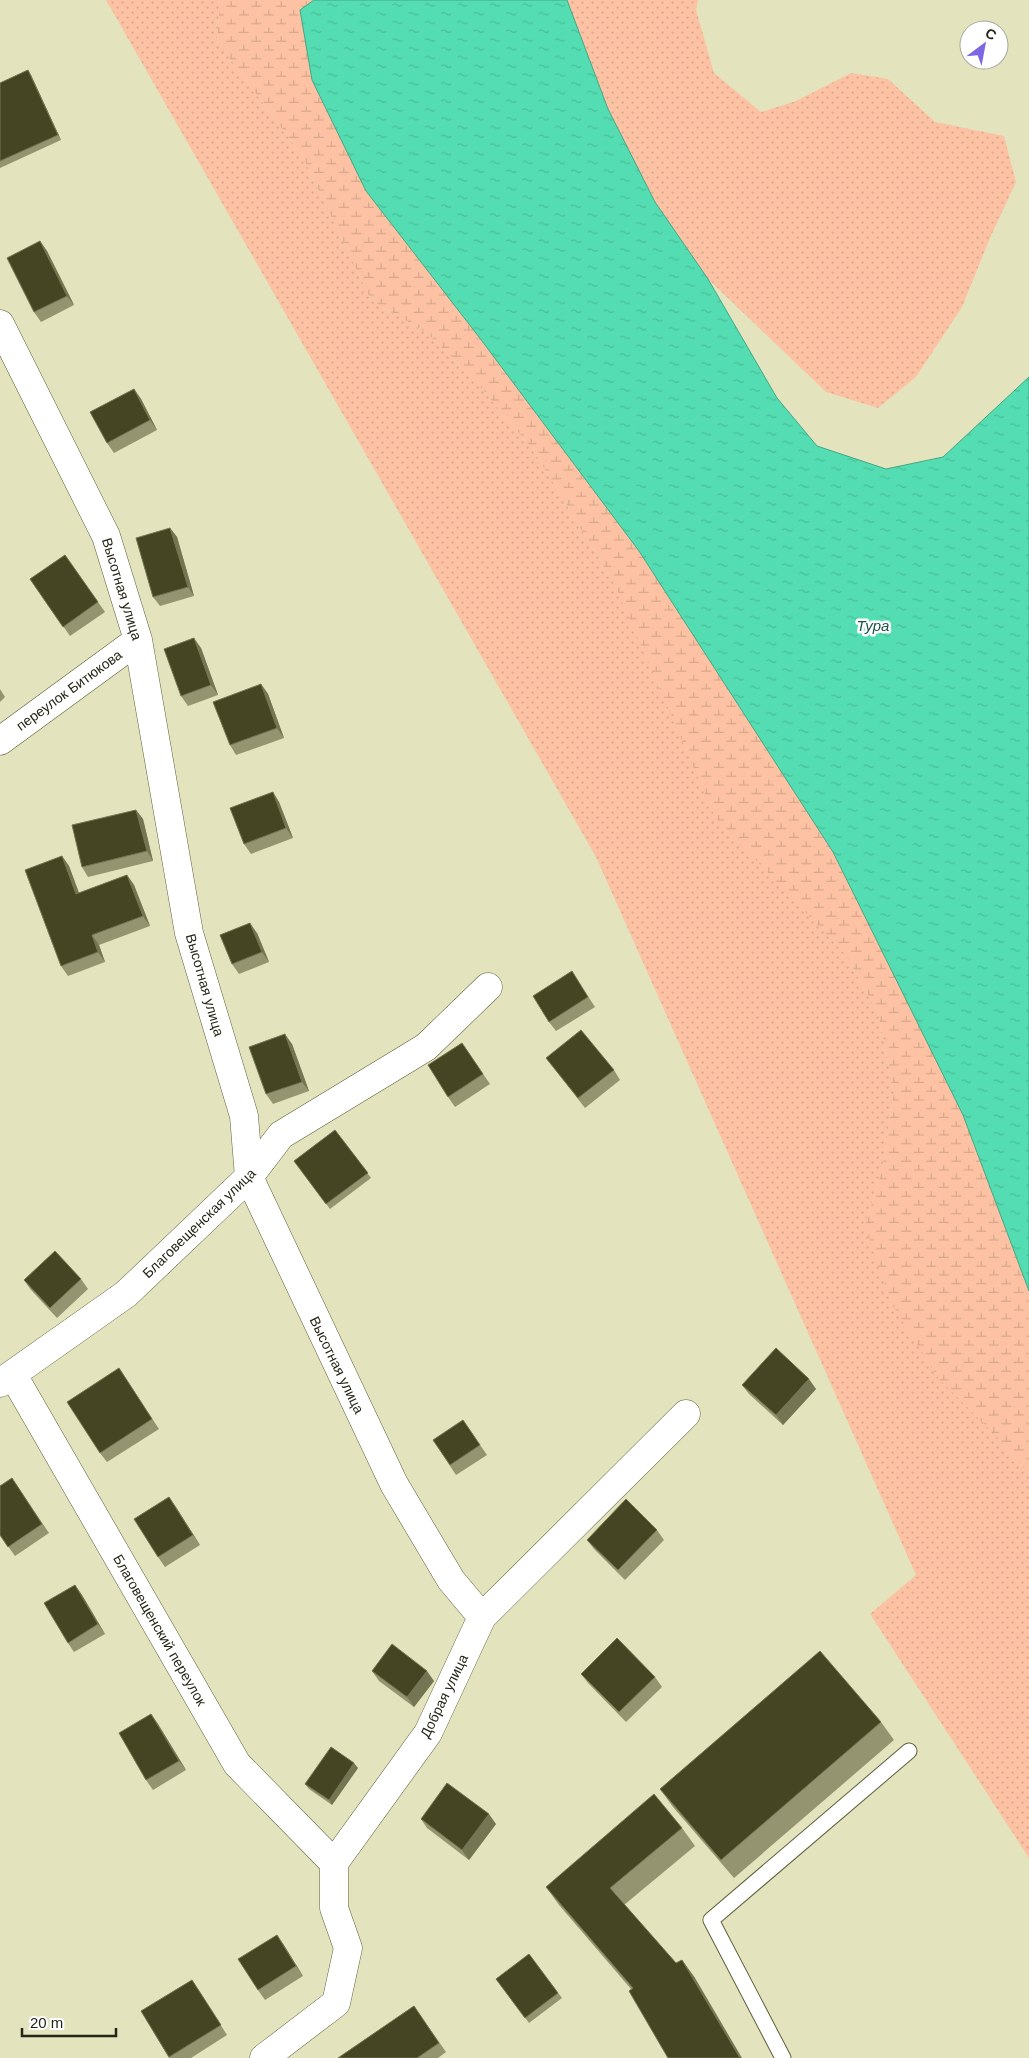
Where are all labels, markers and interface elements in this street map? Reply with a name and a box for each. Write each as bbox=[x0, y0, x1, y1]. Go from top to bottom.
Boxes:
north arrow bbox=[959, 20, 1009, 70]
text: С bbox=[982, 25, 999, 43]
street label: Высотная улица bbox=[99, 536, 145, 642]
water label: Тура bbox=[857, 617, 889, 634]
street label: переулок Битюкова bbox=[13, 646, 125, 734]
street label: Высотная улица bbox=[183, 932, 227, 1038]
street label: Благовещенская улица bbox=[139, 1165, 259, 1281]
street label: Высотная улица bbox=[307, 1314, 367, 1416]
street label: Благовещенский переулок bbox=[110, 1552, 210, 1709]
street label: Добрая улица bbox=[417, 1651, 471, 1740]
scale bar bbox=[22, 2006, 116, 2038]
text: 20 m bbox=[30, 2014, 63, 2031]

